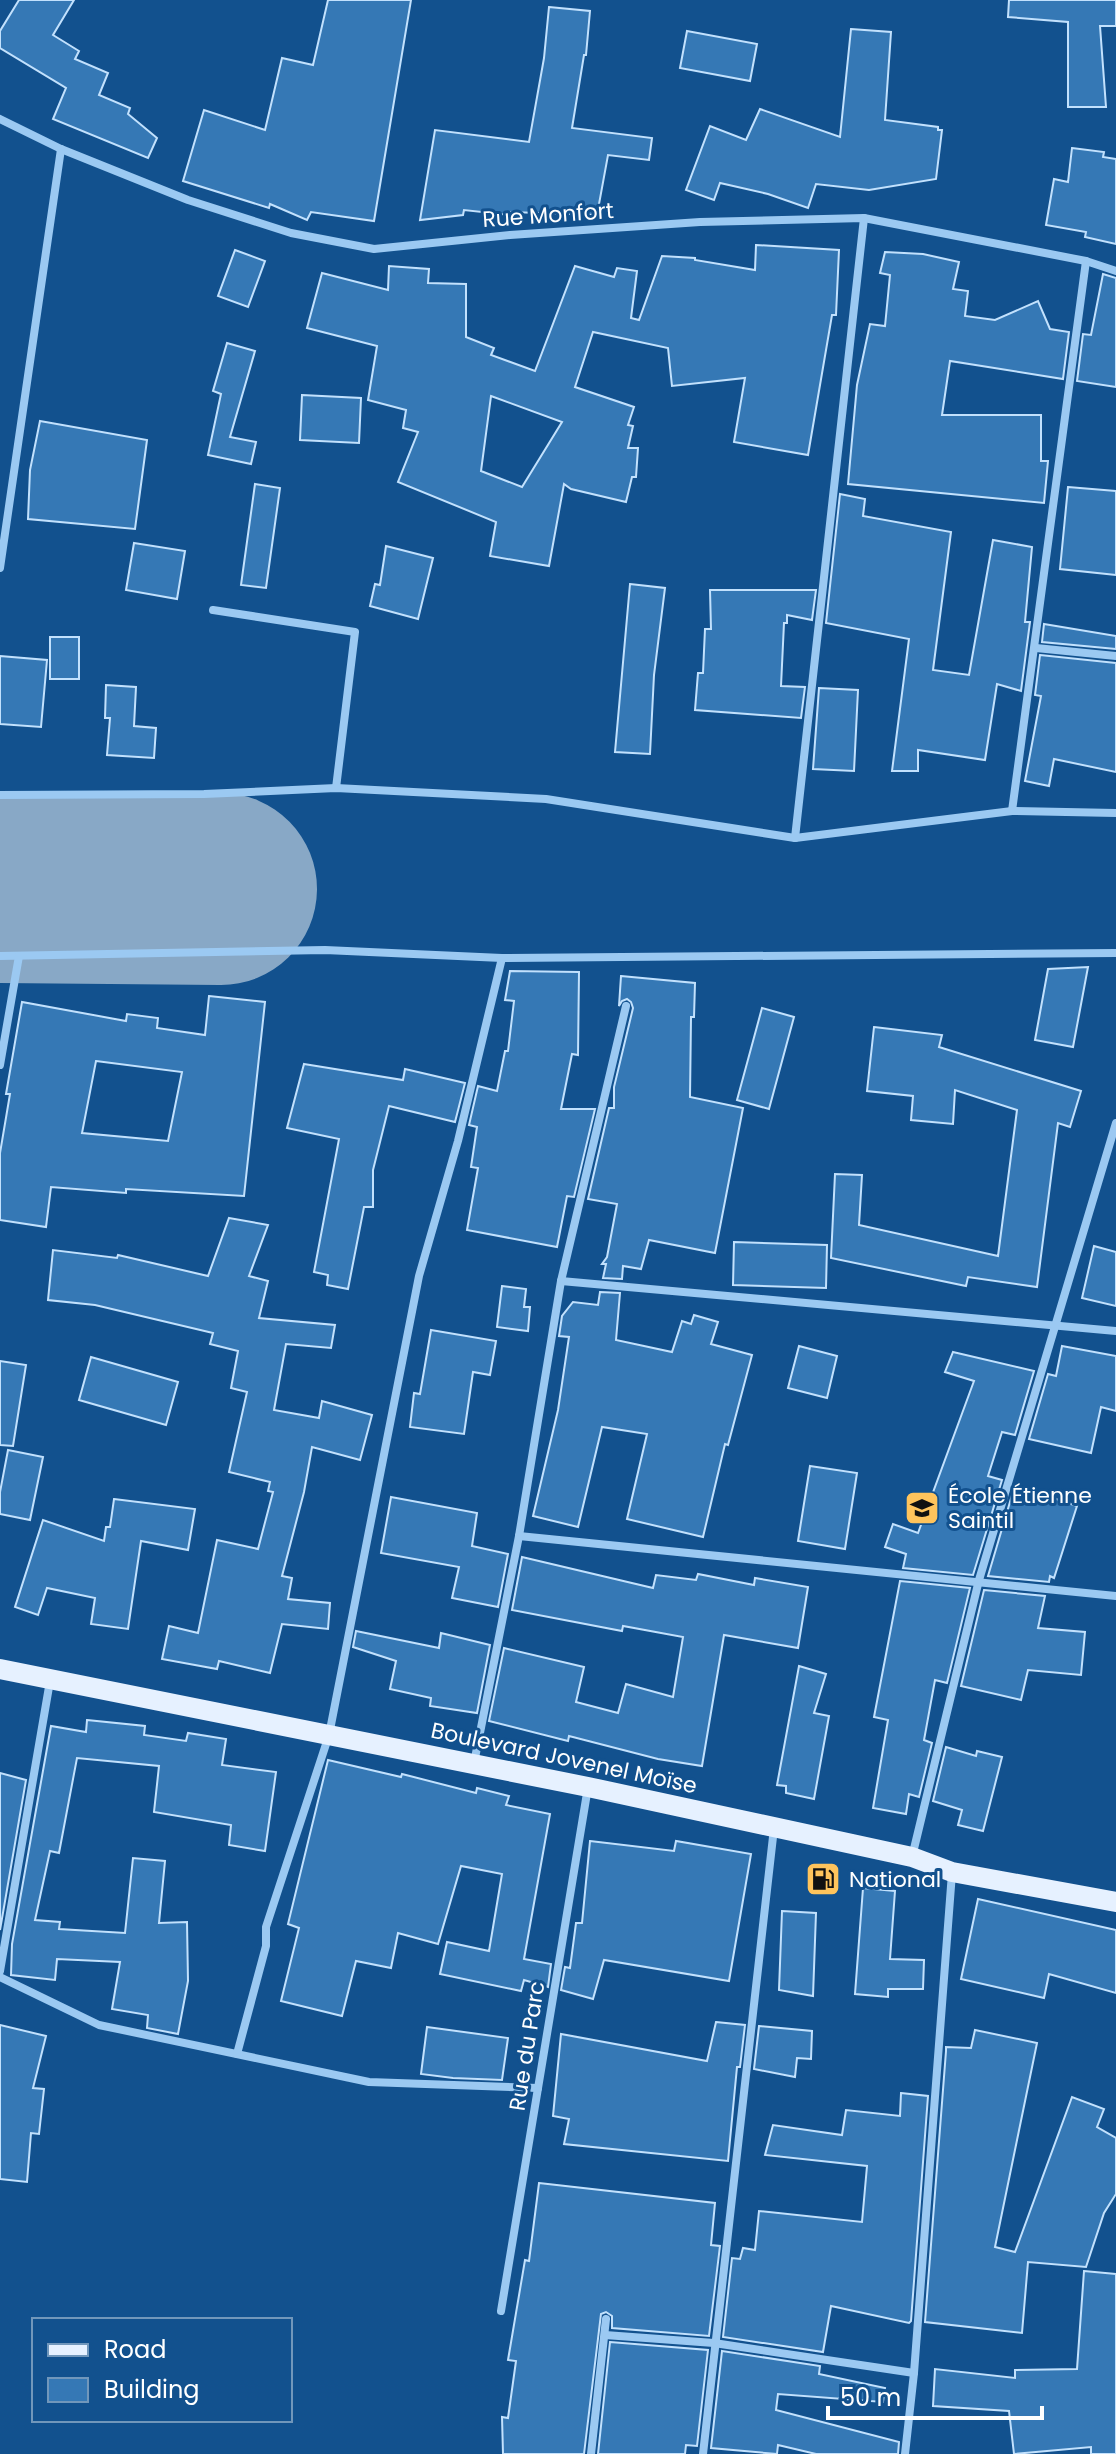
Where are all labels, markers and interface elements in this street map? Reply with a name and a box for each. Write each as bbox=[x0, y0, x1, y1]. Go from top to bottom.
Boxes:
street label: Rue Monfort bbox=[481, 195, 615, 235]
place label: École Étienne Saintil bbox=[948, 1480, 1092, 1536]
school or university icon: École Étienne Saintil bbox=[903, 1489, 941, 1527]
street label: Boulevard Jovenel Moïse bbox=[428, 1715, 700, 1801]
fuel station icon: National bbox=[804, 1860, 842, 1898]
place label: National bbox=[849, 1864, 941, 1895]
street label: Rue du Parc bbox=[501, 1979, 553, 2113]
legend bbox=[32, 2318, 292, 2422]
text: Road bbox=[104, 2333, 166, 2366]
scale bar bbox=[828, 2370, 1042, 2420]
text: Building bbox=[104, 2373, 200, 2406]
text: 50 m bbox=[840, 2381, 901, 2414]

